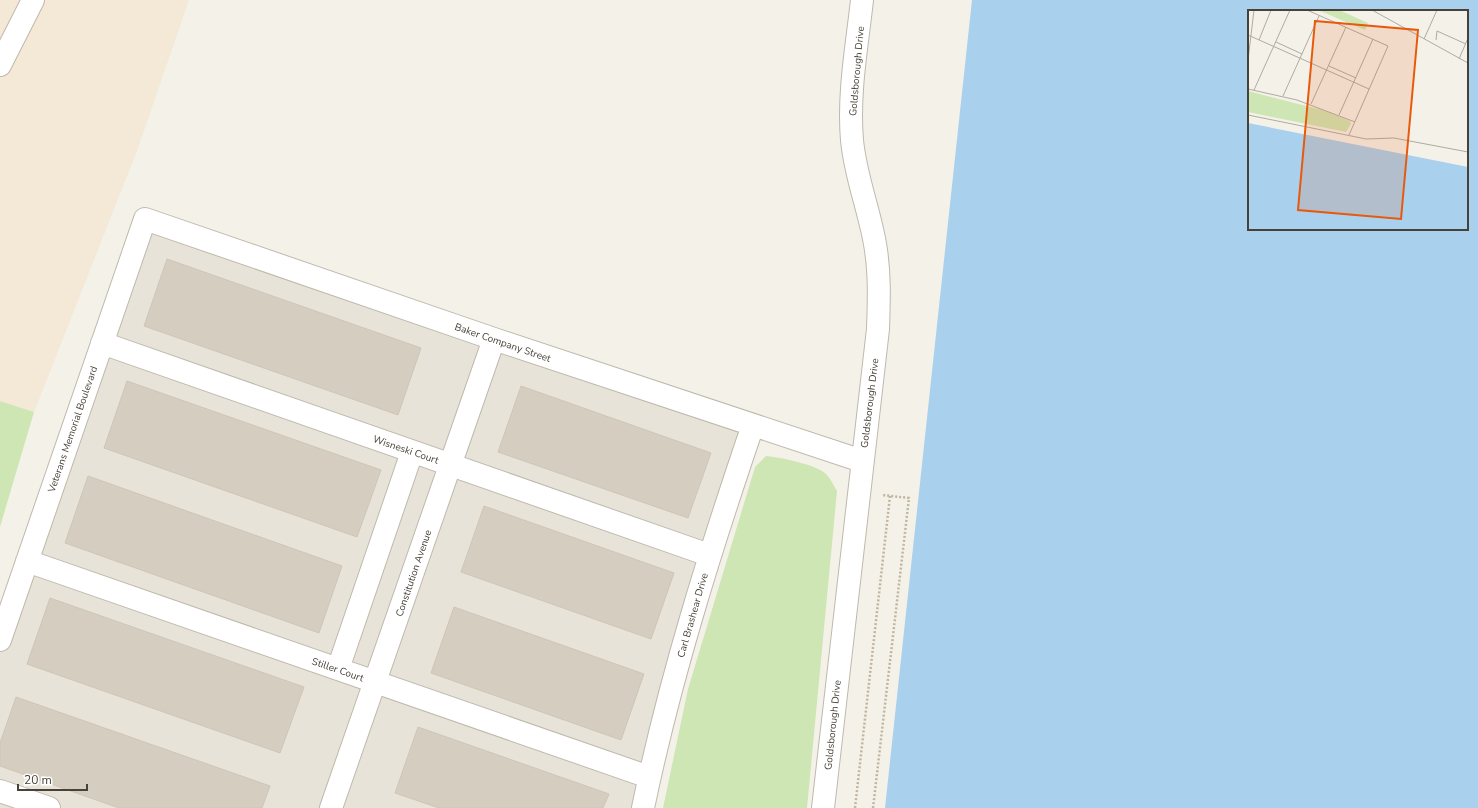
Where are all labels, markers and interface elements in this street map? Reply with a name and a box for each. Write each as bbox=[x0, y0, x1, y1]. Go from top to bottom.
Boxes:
inset map bbox=[1248, 10, 1468, 230]
street label: Goldsborough Drive bbox=[846, 26, 868, 117]
street label: Baker Company Street bbox=[453, 320, 553, 366]
street label: Goldsborough Drive bbox=[858, 357, 882, 449]
street label: Veterans Memorial Boulevard bbox=[44, 364, 101, 495]
street label: Wisneski Court bbox=[371, 432, 441, 468]
street label: Constitution Avenue bbox=[393, 528, 435, 619]
street label: Carl Brashear Drive bbox=[674, 571, 712, 659]
street label: Stiller Court bbox=[310, 655, 366, 686]
street label: Goldsborough Drive bbox=[821, 679, 845, 771]
scale bar bbox=[18, 766, 87, 792]
text: 20 m bbox=[24, 772, 52, 788]

